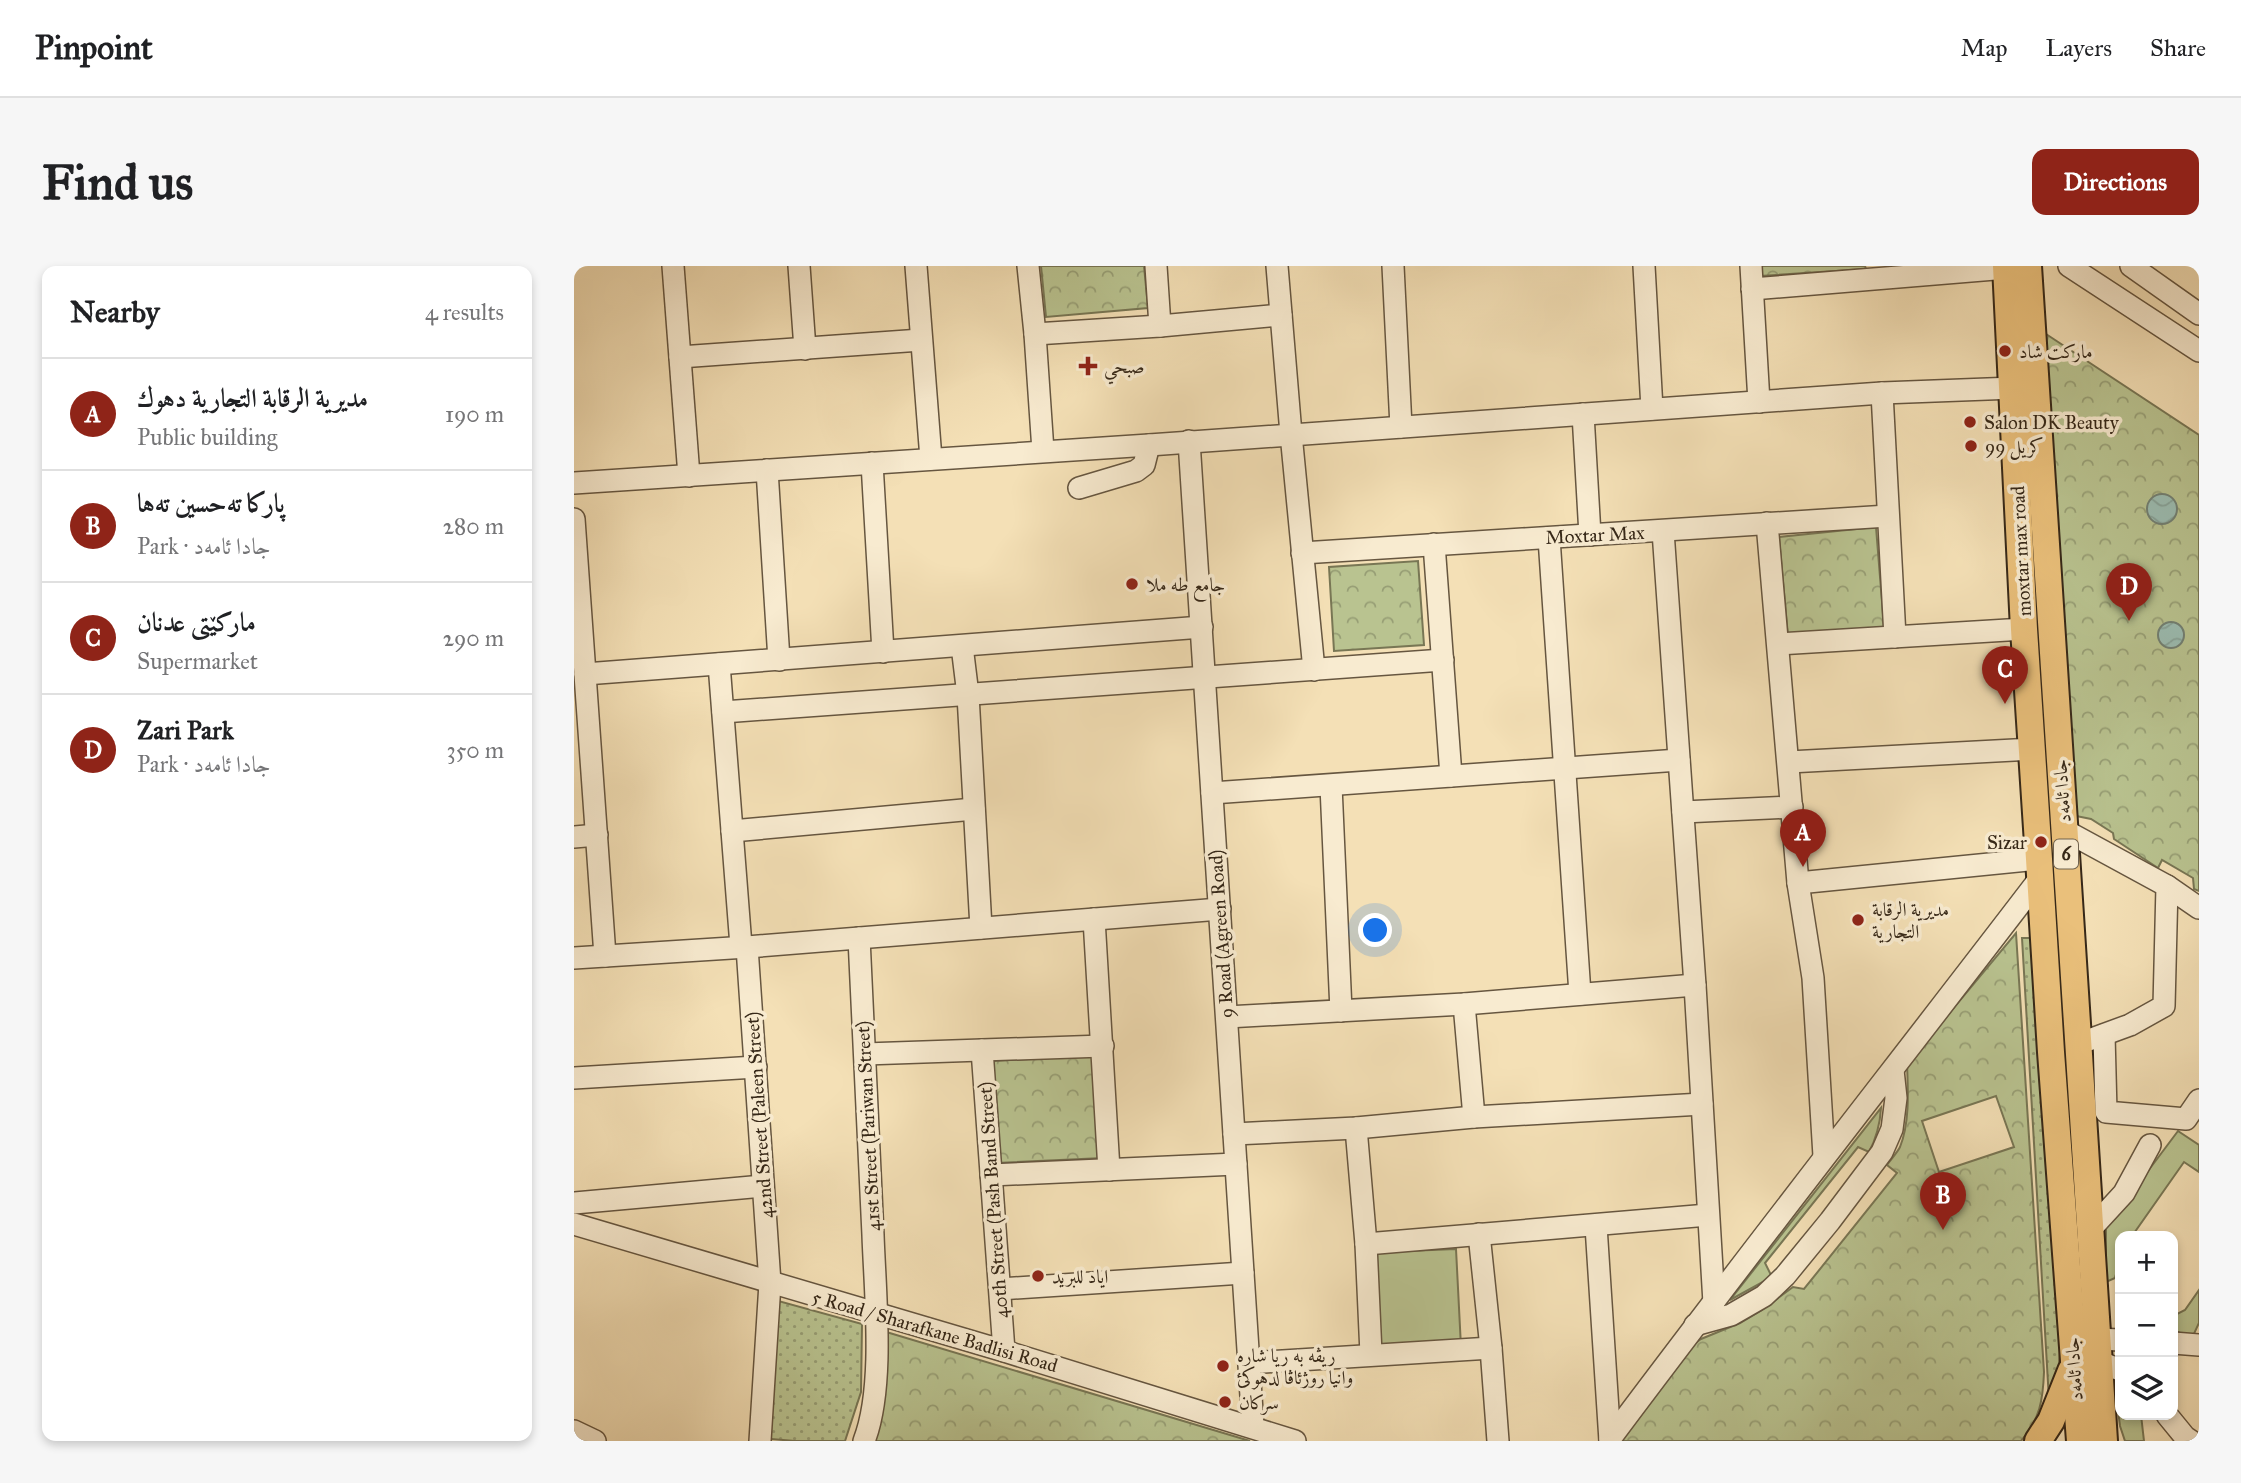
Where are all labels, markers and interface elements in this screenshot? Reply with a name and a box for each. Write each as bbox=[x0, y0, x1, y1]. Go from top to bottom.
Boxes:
text: Pinpoint bbox=[35, 28, 153, 68]
text: Map bbox=[1961, 33, 2008, 63]
text: Layers bbox=[2046, 33, 2112, 63]
text: Share bbox=[2150, 33, 2206, 63]
button: Directions bbox=[2032, 149, 2199, 215]
text: Find us bbox=[42, 153, 193, 212]
text: Nearby bbox=[70, 294, 160, 330]
text: 4 results bbox=[425, 298, 504, 326]
place label: ماركت شاد bbox=[2019, 340, 2093, 363]
marker: ماركت شاد bbox=[1997, 343, 2013, 359]
place label: صبحي bbox=[1104, 355, 1145, 385]
marker: صبحي bbox=[1078, 356, 1098, 376]
text: مديرية الرقابة التجارية دهوك bbox=[137, 382, 368, 414]
text: A bbox=[85, 400, 101, 428]
text: 190 m bbox=[445, 400, 504, 428]
place label: Salon DK Beauty bbox=[1984, 411, 2120, 434]
marker: Salon DK Beauty bbox=[1962, 414, 1978, 430]
text: Public building bbox=[137, 423, 277, 451]
place label: 99 كريل bbox=[1985, 435, 2044, 460]
marker: 99 كريل bbox=[1963, 438, 1979, 454]
street label: moxtar max road bbox=[2006, 485, 2036, 617]
text: پارکا تەحسین تەها bbox=[137, 487, 285, 519]
text: B bbox=[85, 512, 101, 540]
text: 280 m bbox=[443, 512, 504, 540]
street label: Moxtar Max bbox=[1545, 521, 1646, 549]
text: Park · جادا ئامەد bbox=[137, 532, 271, 560]
pin: D bbox=[2106, 563, 2152, 621]
place label: جامع طه ملا bbox=[1146, 573, 1225, 602]
marker: جامع طه ملا bbox=[1124, 576, 1140, 592]
text: مارکێتی عدنان bbox=[137, 606, 256, 638]
text: C bbox=[85, 624, 101, 652]
text: 290 m bbox=[443, 624, 504, 652]
pin: C bbox=[1982, 646, 2028, 704]
text: Supermarket bbox=[137, 647, 258, 675]
text: Zari Park bbox=[137, 714, 234, 746]
text: D bbox=[84, 736, 102, 764]
text: 350 m bbox=[446, 736, 504, 764]
text: Park · جادا ئامەد bbox=[137, 750, 271, 778]
street label: جادا ئامەد bbox=[2048, 758, 2076, 824]
pin: A bbox=[1780, 809, 1826, 867]
place label: Sizar bbox=[1987, 831, 2028, 854]
marker: Sizar bbox=[2033, 834, 2049, 850]
road number: 6 bbox=[2054, 840, 2078, 868]
street label: 9 Road (Agreen Road) bbox=[1204, 849, 1239, 1019]
place label: مديرية الرقابة التجارية bbox=[1872, 898, 1949, 944]
marker: مديرية الرقابة التجارية bbox=[1850, 912, 1866, 928]
your location bbox=[1358, 913, 1392, 947]
street label: 42nd Street (Paleen Street) bbox=[740, 1011, 779, 1219]
street label: 41st Street (Pariwan Street) bbox=[851, 1020, 886, 1232]
street label: 40th Street (Pash Band Street) bbox=[973, 1081, 1014, 1319]
pin: B bbox=[1920, 1172, 1966, 1230]
map controls bbox=[2115, 1231, 2178, 1420]
button: + bbox=[2115, 1231, 2178, 1294]
place label: اياد للبريد bbox=[1052, 1265, 1108, 1289]
marker: اياد للبريد bbox=[1030, 1268, 1046, 1284]
street label: 5 Road / Sharafkane Badlisi Road bbox=[810, 1285, 1061, 1377]
button: − bbox=[2115, 1294, 2178, 1357]
street label: جادا ئامەد bbox=[2060, 1336, 2088, 1402]
place label: ريڤه به ريا شاره وانيا روژئاڤا لدهوكئ bbox=[1237, 1344, 1353, 1390]
button: layers bbox=[2115, 1357, 2178, 1420]
marker: ريڤه به ريا شاره وانيا روژئاڤا لدهوكئ bbox=[1215, 1358, 1231, 1374]
place label: سركان bbox=[1239, 1391, 1279, 1415]
marker: سركان bbox=[1217, 1394, 1233, 1410]

